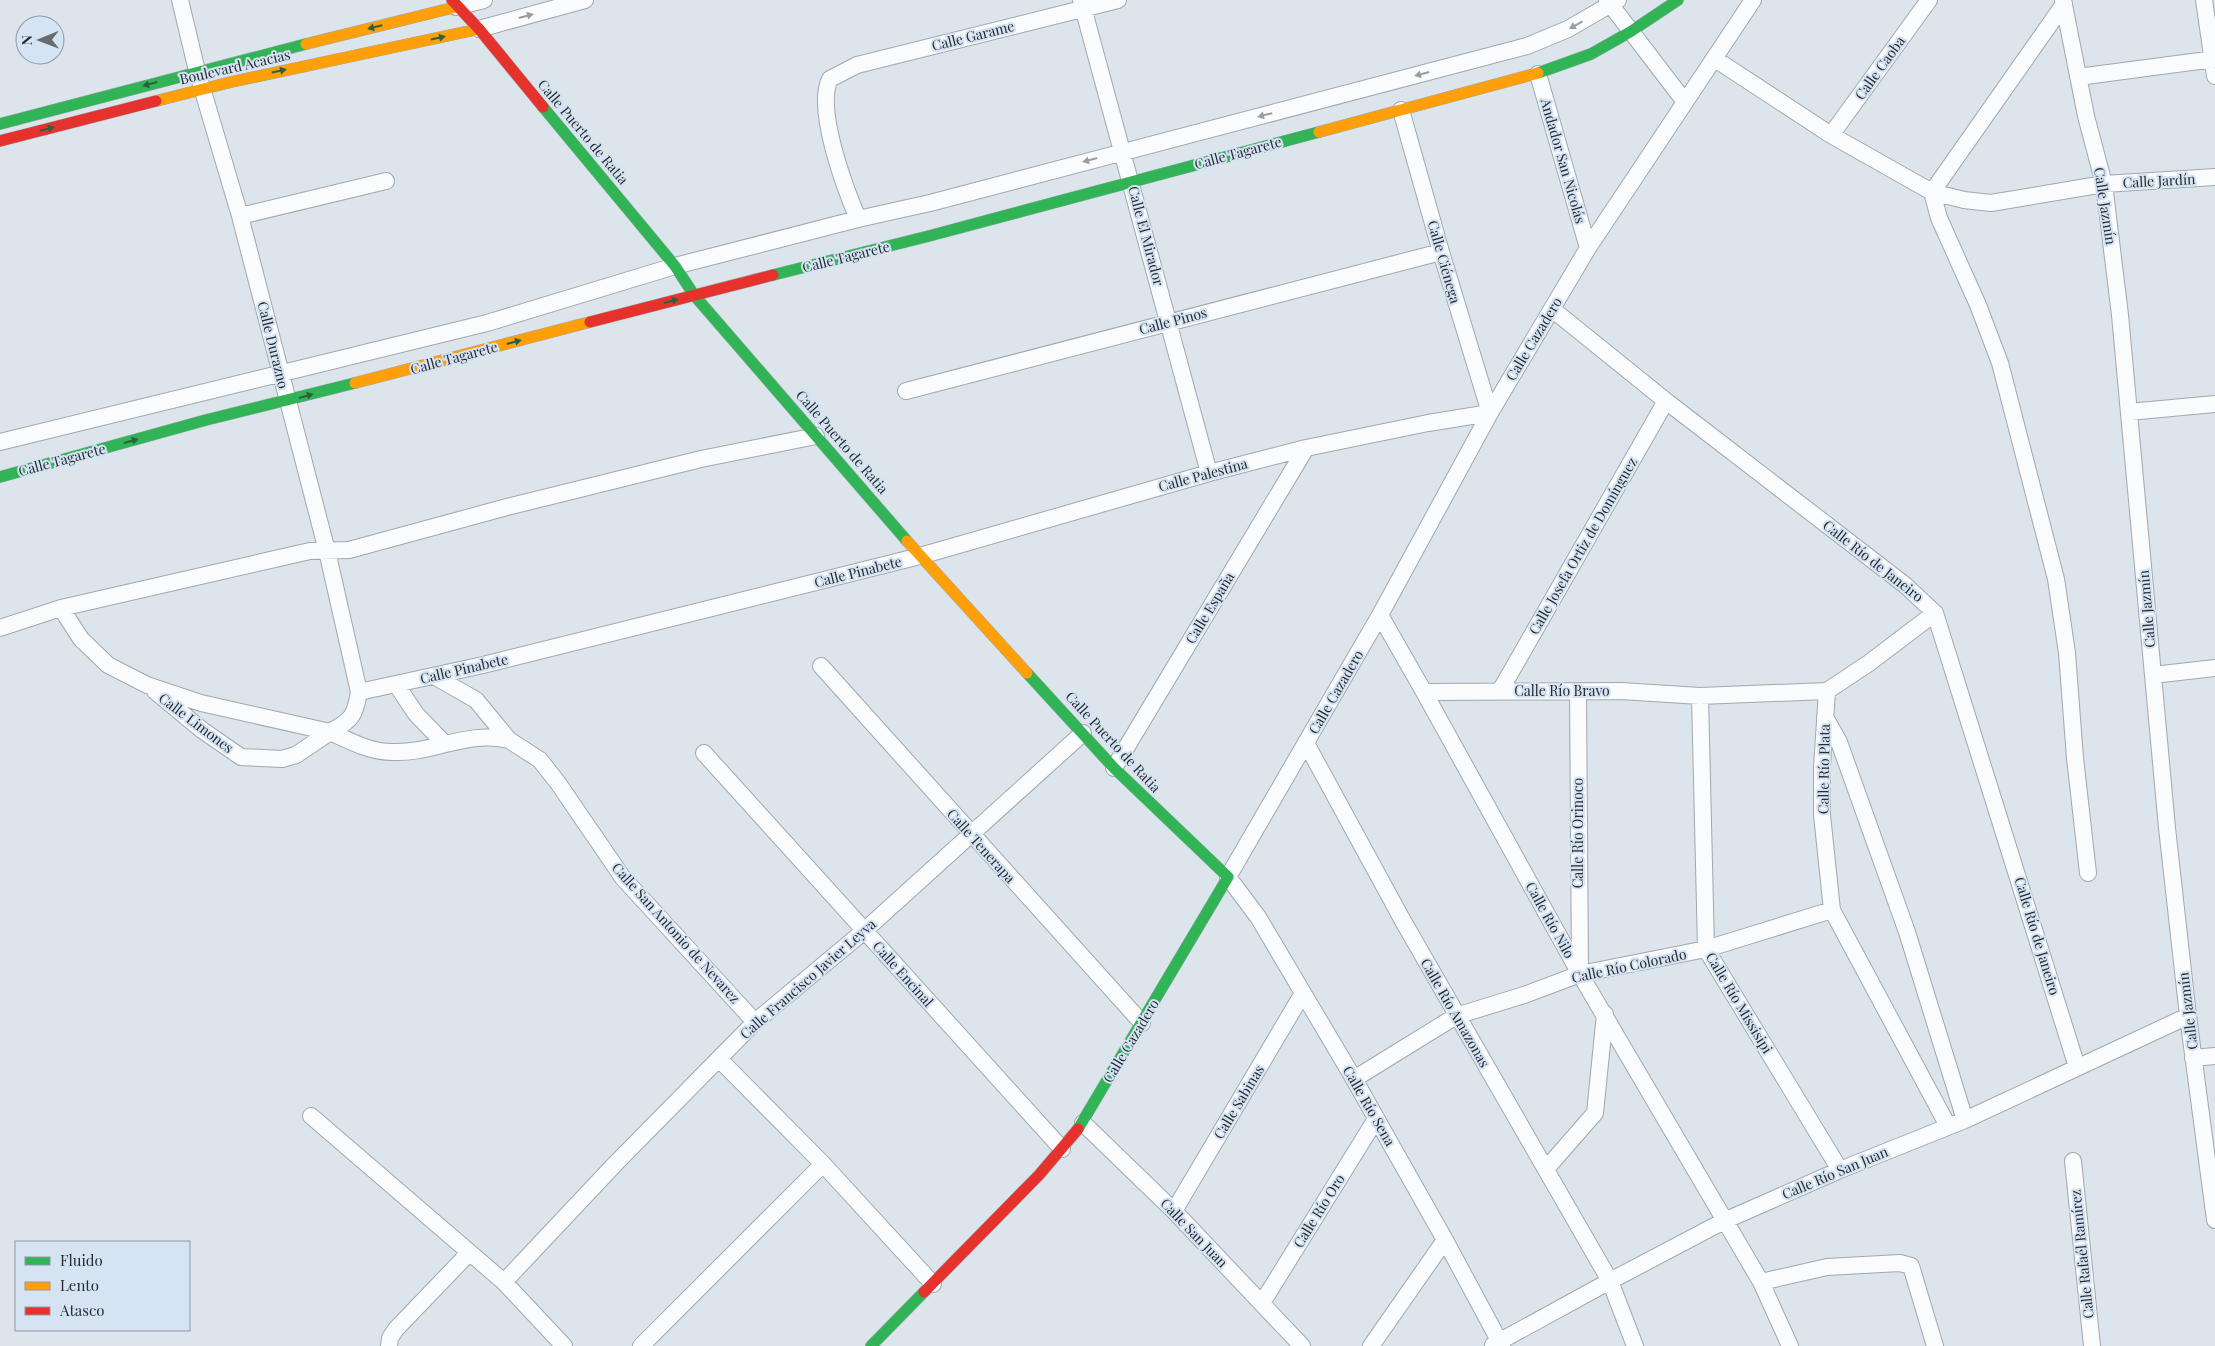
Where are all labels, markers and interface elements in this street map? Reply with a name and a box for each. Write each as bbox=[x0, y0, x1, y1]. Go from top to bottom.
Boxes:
one-way arrow bbox=[518, 12, 533, 20]
north arrow bbox=[15, 15, 65, 65]
street label: Calle Garame bbox=[930, 16, 1016, 55]
one-way arrow bbox=[1570, 20, 1583, 29]
one-way arrow bbox=[368, 24, 383, 32]
street label: Calle Caoba bbox=[1850, 32, 1909, 103]
one-way arrow bbox=[430, 34, 445, 42]
text: N bbox=[17, 35, 36, 45]
street label: Boulevard Acacias bbox=[178, 45, 292, 88]
one-way arrow bbox=[271, 67, 287, 75]
one-way arrow bbox=[1414, 70, 1429, 78]
street label: Calle Puerto de Ratia bbox=[534, 75, 633, 188]
one-way arrow bbox=[142, 80, 157, 88]
street label: Andador San Nicolás bbox=[1536, 95, 1590, 226]
one-way arrow bbox=[1257, 111, 1272, 119]
one-way arrow bbox=[40, 124, 55, 132]
street label: Calle Tagarete bbox=[1192, 132, 1284, 173]
one-way arrow bbox=[1083, 156, 1098, 164]
street label: Calle Jazmín bbox=[2090, 166, 2121, 246]
street label: Calle Jardín bbox=[2122, 169, 2196, 192]
street label: Calle El Mirador bbox=[1124, 184, 1169, 289]
street label: Calle Ciénega bbox=[1424, 218, 1465, 306]
street label: Calle Tagarete bbox=[800, 236, 892, 277]
street label: Calle Cazadero bbox=[1501, 293, 1566, 384]
one-way arrow bbox=[663, 296, 678, 304]
street label: Calle Durazno bbox=[253, 299, 294, 391]
street label: Calle Pinos bbox=[1137, 302, 1209, 339]
street label: Calle Tagarete bbox=[408, 337, 500, 378]
one-way arrow bbox=[506, 338, 521, 346]
street label: Calle Puerto de Ratia bbox=[792, 386, 893, 498]
one-way arrow bbox=[298, 392, 313, 400]
one-way arrow bbox=[124, 436, 139, 444]
street label: Calle Tagarete bbox=[16, 439, 108, 480]
street label: Calle Palestina bbox=[1156, 453, 1250, 496]
street label: Calle Josefa Ortiz de Domínguez bbox=[1524, 453, 1641, 638]
street label: Calle Río de Janeiro bbox=[1819, 515, 1928, 606]
street label: Calle Pinabete bbox=[812, 551, 904, 592]
street label: Calle España bbox=[1181, 568, 1238, 647]
street label: Calle Jazmín bbox=[2134, 569, 2159, 649]
street label: Calle Cazadero bbox=[1304, 646, 1367, 737]
street label: Calle Pinabete bbox=[418, 649, 510, 688]
street label: Calle Río Bravo bbox=[1514, 681, 1610, 700]
street label: Calle Puerto de Ratia bbox=[1062, 687, 1165, 796]
street label: Calle Limones bbox=[155, 688, 238, 757]
street label: Calle Río Plata bbox=[1813, 724, 1834, 814]
street label: Calle Río Orinoco bbox=[1568, 777, 1587, 888]
street label: Calle Tenerapa bbox=[943, 805, 1020, 887]
street label: Calle San Antonio de Nevarez bbox=[608, 858, 745, 1007]
street label: Calle Río de Janeiro bbox=[2010, 875, 2065, 997]
street label: Calle Río Nilo bbox=[1522, 878, 1579, 962]
street label: Calle Francisco Javier Leyva bbox=[736, 914, 880, 1043]
street label: Calle Encinal bbox=[869, 937, 938, 1011]
street label: Calle Río Colorado bbox=[1570, 944, 1688, 987]
street label: Calle Río Missisipi bbox=[1702, 949, 1777, 1057]
street label: Calle Río Amazonas bbox=[1416, 955, 1494, 1071]
street label: Calle Jazmín bbox=[2173, 971, 2202, 1051]
street label: Calle Cazadero bbox=[1098, 995, 1163, 1086]
street label: Calle Sabinas bbox=[1209, 1061, 1268, 1142]
street label: Calle Río Sena bbox=[1339, 1062, 1400, 1149]
street label: Calle Río San Juan bbox=[1779, 1141, 1891, 1203]
street label: Calle Río Oro bbox=[1288, 1170, 1349, 1251]
street label: Calle Rafaél Ramírez bbox=[2065, 1188, 2098, 1319]
street label: Calle San Juan bbox=[1157, 1194, 1233, 1272]
legend bbox=[15, 1241, 190, 1331]
text: Fluido bbox=[60, 1250, 103, 1270]
text: Lento bbox=[60, 1275, 99, 1295]
text: Atasco bbox=[59, 1300, 104, 1320]

